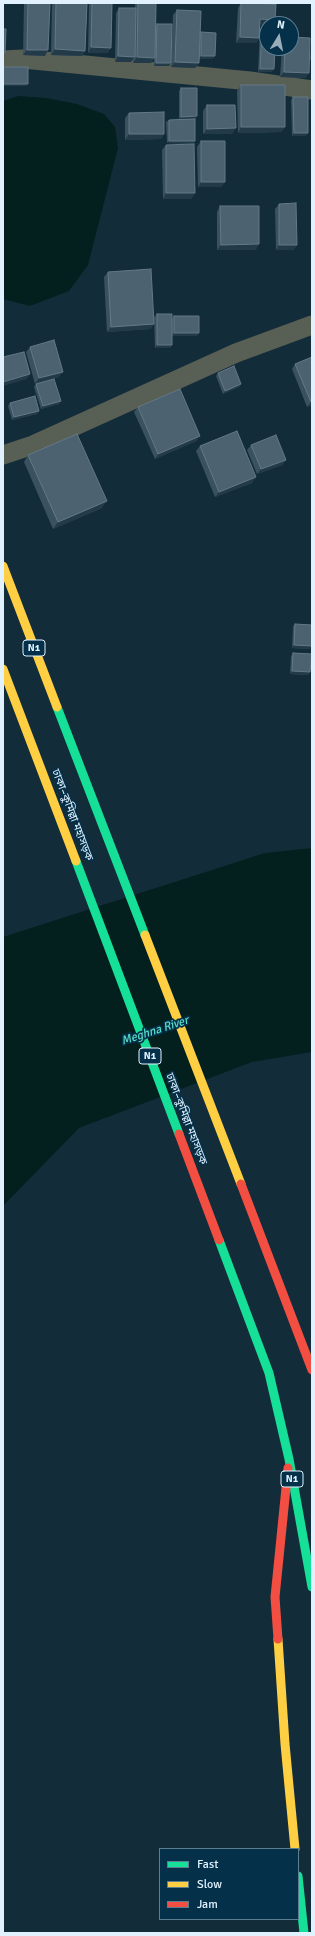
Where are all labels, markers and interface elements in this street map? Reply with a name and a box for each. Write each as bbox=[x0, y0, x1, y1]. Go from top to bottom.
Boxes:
north arrow bbox=[259, 16, 299, 56]
text: N bbox=[276, 18, 286, 32]
road number: N1 bbox=[23, 640, 45, 656]
street label: ঢাকা–কুমিল্লা মহাসড়ক bbox=[48, 767, 96, 863]
water label: Meghna River bbox=[120, 1013, 190, 1049]
road number: N1 bbox=[139, 1048, 161, 1064]
street label: ঢাকা–কুমিল্লা মহাসড়ক bbox=[162, 1071, 210, 1167]
road number: N1 bbox=[281, 1471, 303, 1487]
legend bbox=[159, 1848, 299, 1920]
text: Fast bbox=[197, 1857, 218, 1872]
text: Slow bbox=[197, 1877, 222, 1892]
text: Jam bbox=[197, 1897, 218, 1912]

